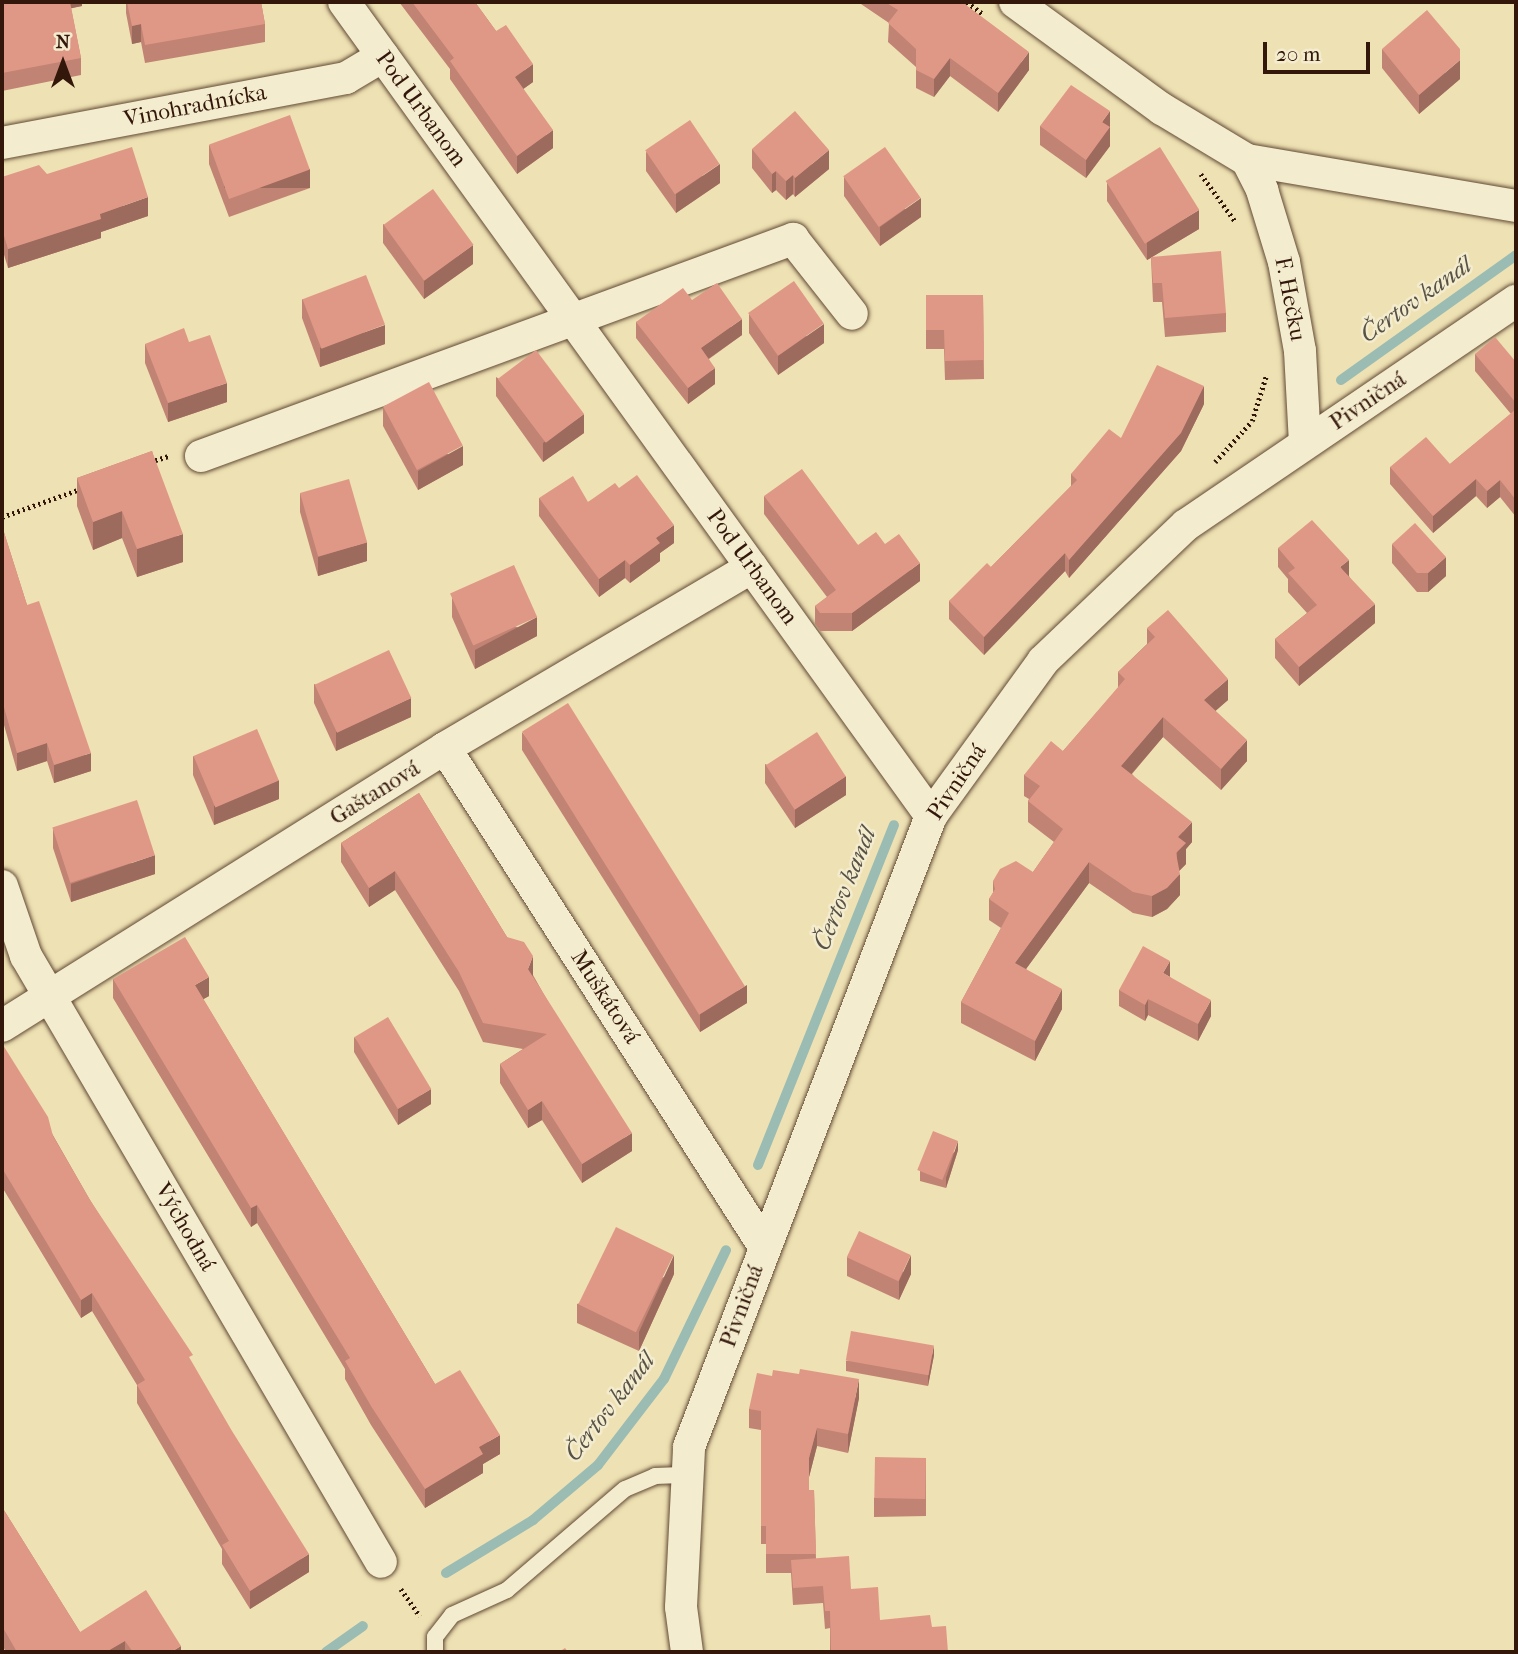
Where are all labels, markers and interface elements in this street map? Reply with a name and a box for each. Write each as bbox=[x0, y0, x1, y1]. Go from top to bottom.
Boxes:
north arrow bbox=[28, 28, 98, 98]
scale bar bbox=[1266, 28, 1373, 72]
text: N bbox=[56, 31, 70, 53]
text: 20 m bbox=[1276, 42, 1320, 66]
street label: Pod Urbanom bbox=[370, 46, 472, 172]
street label: Vinohradnícka bbox=[121, 79, 269, 133]
water label: Čertov kanál bbox=[1355, 251, 1477, 349]
street label: F. Hečku bbox=[1268, 255, 1312, 343]
street label: Pivničná bbox=[1325, 366, 1411, 436]
street label: Pod Urbanom bbox=[701, 504, 803, 630]
street label: Pivničná bbox=[922, 739, 992, 825]
street label: Gaštanová bbox=[325, 755, 425, 831]
water label: Čertov kanál bbox=[807, 824, 883, 954]
street label: Muškátová bbox=[565, 945, 645, 1049]
street label: Východná bbox=[149, 1178, 221, 1276]
street label: Pivničná bbox=[714, 1261, 770, 1351]
water label: Čertov kanál bbox=[559, 1347, 661, 1467]

